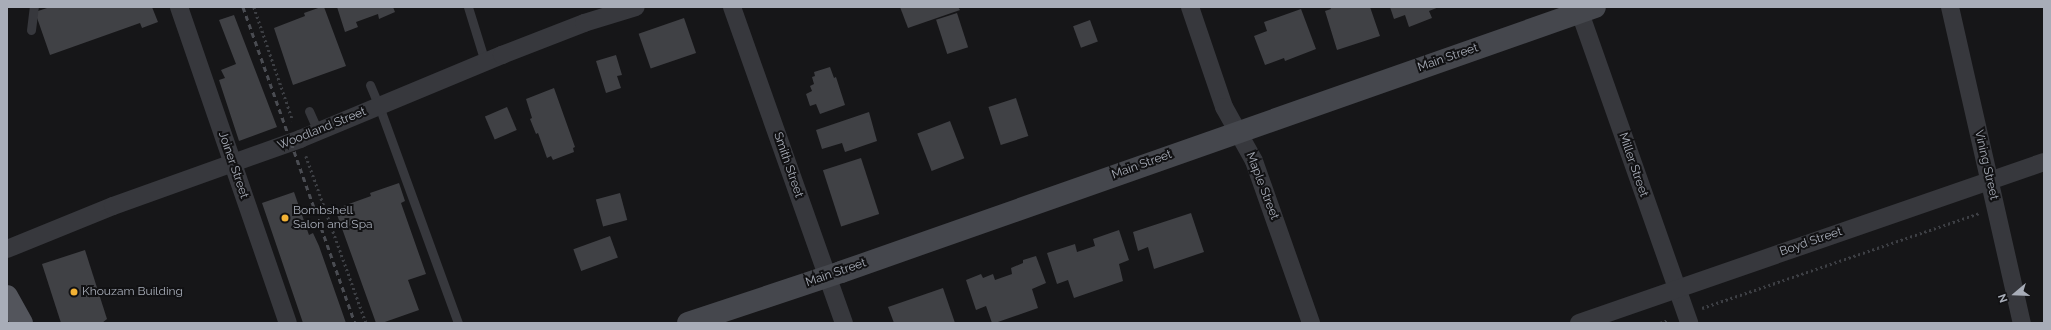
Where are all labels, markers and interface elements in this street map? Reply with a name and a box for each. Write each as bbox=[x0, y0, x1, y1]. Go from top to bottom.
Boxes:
street label: Main Street bbox=[1416, 41, 1480, 75]
street label: Woodland Street bbox=[276, 105, 368, 153]
street label: Vining Street bbox=[1971, 129, 2001, 201]
street label: Joiner Street bbox=[215, 130, 251, 200]
street label: Smith Street bbox=[770, 130, 806, 200]
street label: Miller Street bbox=[1615, 131, 1651, 199]
street label: Main Street bbox=[1110, 147, 1174, 183]
street label: Maple Street bbox=[1243, 150, 1281, 222]
place label: Bombshell Salon and Spa bbox=[293, 204, 373, 232]
marker: Bombshell Salon and Spa bbox=[280, 213, 290, 223]
street label: Boyd Street bbox=[1778, 225, 1844, 259]
street label: Main Street bbox=[804, 256, 868, 290]
north arrow bbox=[1995, 274, 2035, 314]
place label: Khouzam Building bbox=[82, 285, 183, 299]
marker: Khouzam Building bbox=[69, 287, 79, 297]
text: N bbox=[1996, 292, 2011, 304]

